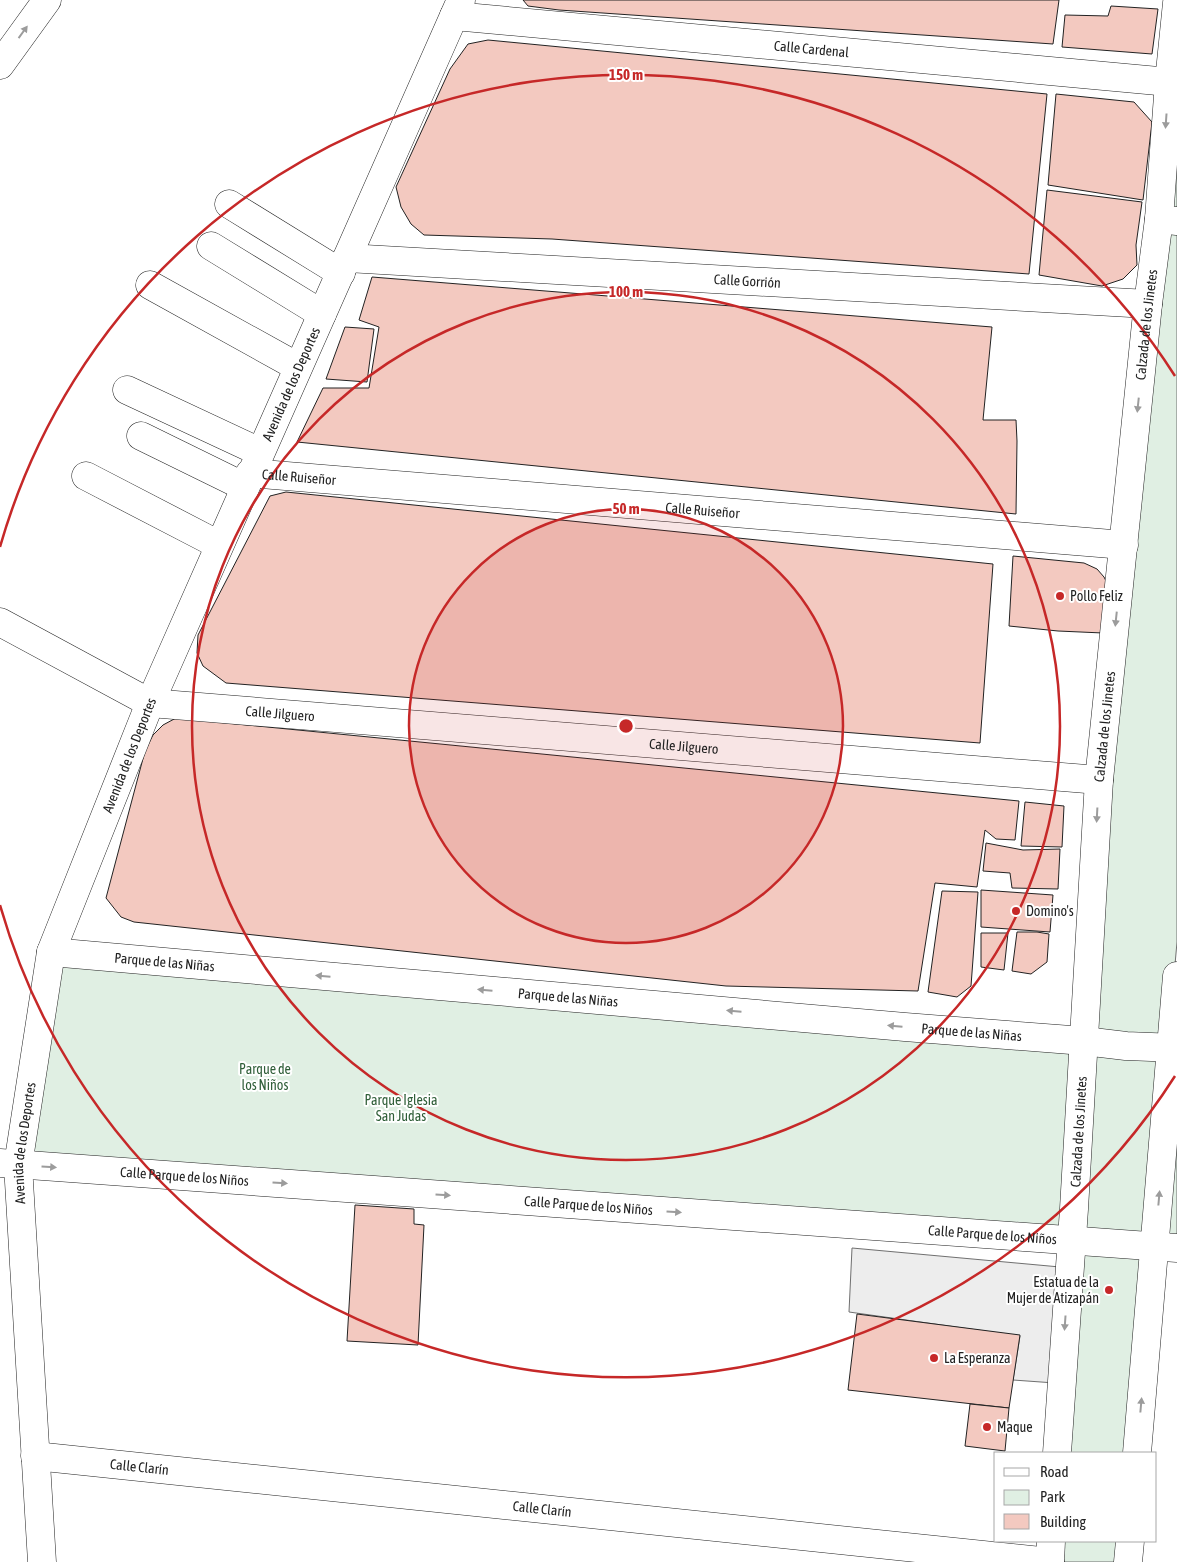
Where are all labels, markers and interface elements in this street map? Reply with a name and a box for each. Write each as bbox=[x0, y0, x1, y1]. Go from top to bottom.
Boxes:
one-way arrow bbox=[18, 26, 28, 39]
street label: Calle Cardenal bbox=[773, 38, 850, 60]
text: 150 m bbox=[609, 66, 643, 83]
one-way arrow bbox=[1162, 114, 1170, 130]
street label: Calzada de los Jinetes bbox=[1132, 268, 1160, 381]
street label: Calle Gorrión bbox=[713, 271, 781, 291]
text: 100 m bbox=[609, 283, 643, 300]
street label: Avenida de los Deportes bbox=[259, 325, 323, 443]
one-way arrow bbox=[1134, 397, 1142, 413]
street label: Calle Ruiseñor bbox=[261, 466, 337, 488]
street label: Calle Ruiseñor bbox=[665, 499, 741, 521]
text: 50 m bbox=[613, 500, 640, 517]
place label: Pollo Feliz bbox=[1070, 588, 1123, 604]
marker: Pollo Feliz bbox=[1054, 590, 1066, 602]
one-way arrow bbox=[1112, 611, 1120, 627]
street label: Calzada de los Jinetes bbox=[1091, 670, 1118, 783]
street label: Avenida de los Deportes bbox=[99, 695, 159, 815]
street label: Calle Jilguero bbox=[245, 703, 315, 724]
centre of rings bbox=[617, 717, 635, 735]
street label: Calle Jilguero bbox=[648, 736, 719, 757]
one-way arrow bbox=[1093, 808, 1101, 824]
place label: Domino's bbox=[1026, 903, 1074, 919]
marker: Domino's bbox=[1010, 905, 1022, 917]
street label: Parque de las Niñas bbox=[114, 950, 215, 974]
one-way arrow bbox=[314, 971, 330, 979]
street label: Parque de las Niñas bbox=[517, 985, 619, 1010]
one-way arrow bbox=[476, 986, 492, 994]
one-way arrow bbox=[725, 1007, 741, 1015]
street label: Parque de las Niñas bbox=[921, 1020, 1022, 1044]
one-way arrow bbox=[887, 1022, 903, 1030]
park label: Parque de los Niños bbox=[239, 1061, 291, 1093]
street label: Calzada de los Jinetes bbox=[1067, 1076, 1090, 1188]
street label: Avenida de los Deportes bbox=[10, 1081, 39, 1204]
park label: Parque Iglesia San Judas bbox=[364, 1092, 438, 1124]
one-way arrow bbox=[41, 1163, 57, 1171]
street label: Calle Parque de los Niños bbox=[120, 1164, 250, 1189]
one-way arrow bbox=[273, 1180, 289, 1188]
one-way arrow bbox=[1155, 1189, 1163, 1205]
one-way arrow bbox=[435, 1191, 451, 1199]
street label: Calle Parque de los Niños bbox=[523, 1193, 654, 1218]
one-way arrow bbox=[667, 1208, 683, 1216]
street label: Calle Parque de los Niños bbox=[927, 1222, 1057, 1247]
place label: Estatua de la Mujer de Atizapán bbox=[1007, 1274, 1099, 1306]
marker: Estatua de la Mujer de Atizapán bbox=[1103, 1284, 1115, 1296]
one-way arrow bbox=[1061, 1316, 1069, 1332]
place label: La Esperanza bbox=[944, 1350, 1010, 1366]
marker: La Esperanza bbox=[928, 1352, 940, 1364]
one-way arrow bbox=[1138, 1396, 1146, 1412]
place label: Maque bbox=[997, 1419, 1033, 1435]
marker: Maque bbox=[981, 1421, 993, 1433]
legend bbox=[994, 1452, 1157, 1542]
street label: Calle Clarín bbox=[109, 1456, 170, 1478]
text: Road bbox=[1040, 1463, 1069, 1480]
text: Park bbox=[1040, 1488, 1065, 1505]
street label: Calle Clarín bbox=[512, 1498, 572, 1520]
text: Building bbox=[1040, 1513, 1086, 1530]

